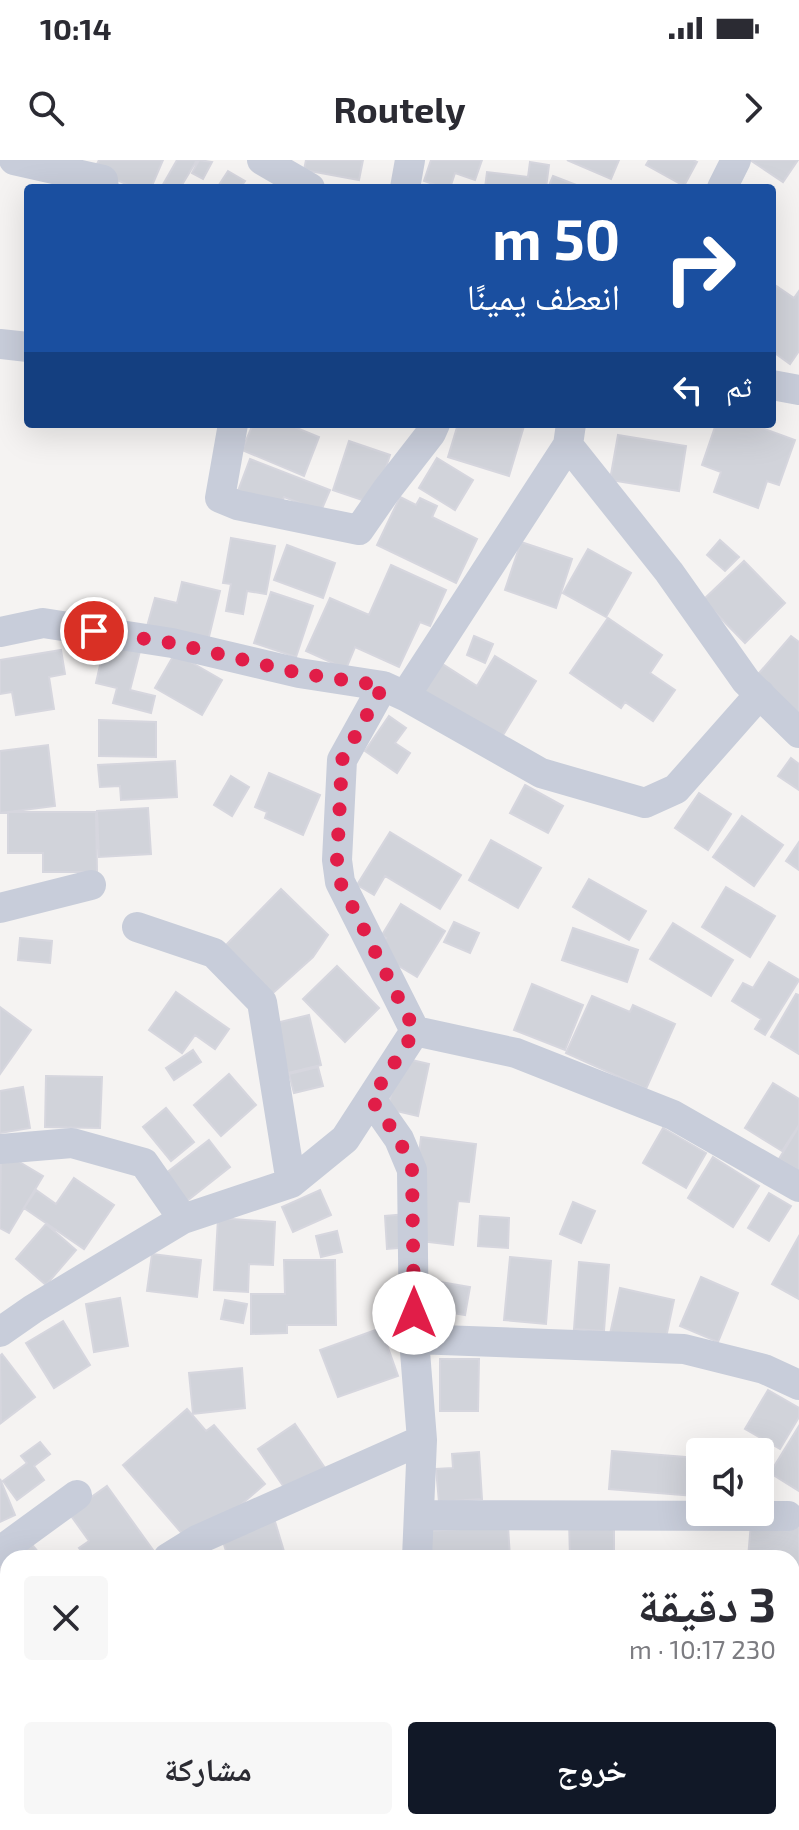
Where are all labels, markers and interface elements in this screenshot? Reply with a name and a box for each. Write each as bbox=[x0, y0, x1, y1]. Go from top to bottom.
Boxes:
text: 10:14 bbox=[40, 10, 112, 46]
icon: search bbox=[24, 86, 68, 130]
icon: forward bbox=[731, 86, 775, 130]
text: Routely bbox=[333, 87, 466, 130]
text: 50 m bbox=[492, 204, 620, 271]
icon: right bbox=[648, 216, 752, 320]
text: انعطف يمينًا bbox=[467, 274, 620, 317]
text: ثم bbox=[726, 367, 752, 403]
icon: left bbox=[666, 368, 710, 412]
pin bbox=[60, 597, 128, 665]
icon: arrive bbox=[72, 609, 116, 653]
position arrow bbox=[372, 1271, 456, 1355]
map controls bbox=[686, 1438, 774, 1526]
button: sound bbox=[686, 1438, 774, 1526]
text: 3 دقيقة bbox=[638, 1574, 776, 1632]
button: close bbox=[24, 1576, 108, 1660]
text: 230 m · 10:17 bbox=[629, 1633, 776, 1664]
button: مشاركة bbox=[24, 1722, 392, 1814]
button: خروج bbox=[408, 1722, 776, 1814]

